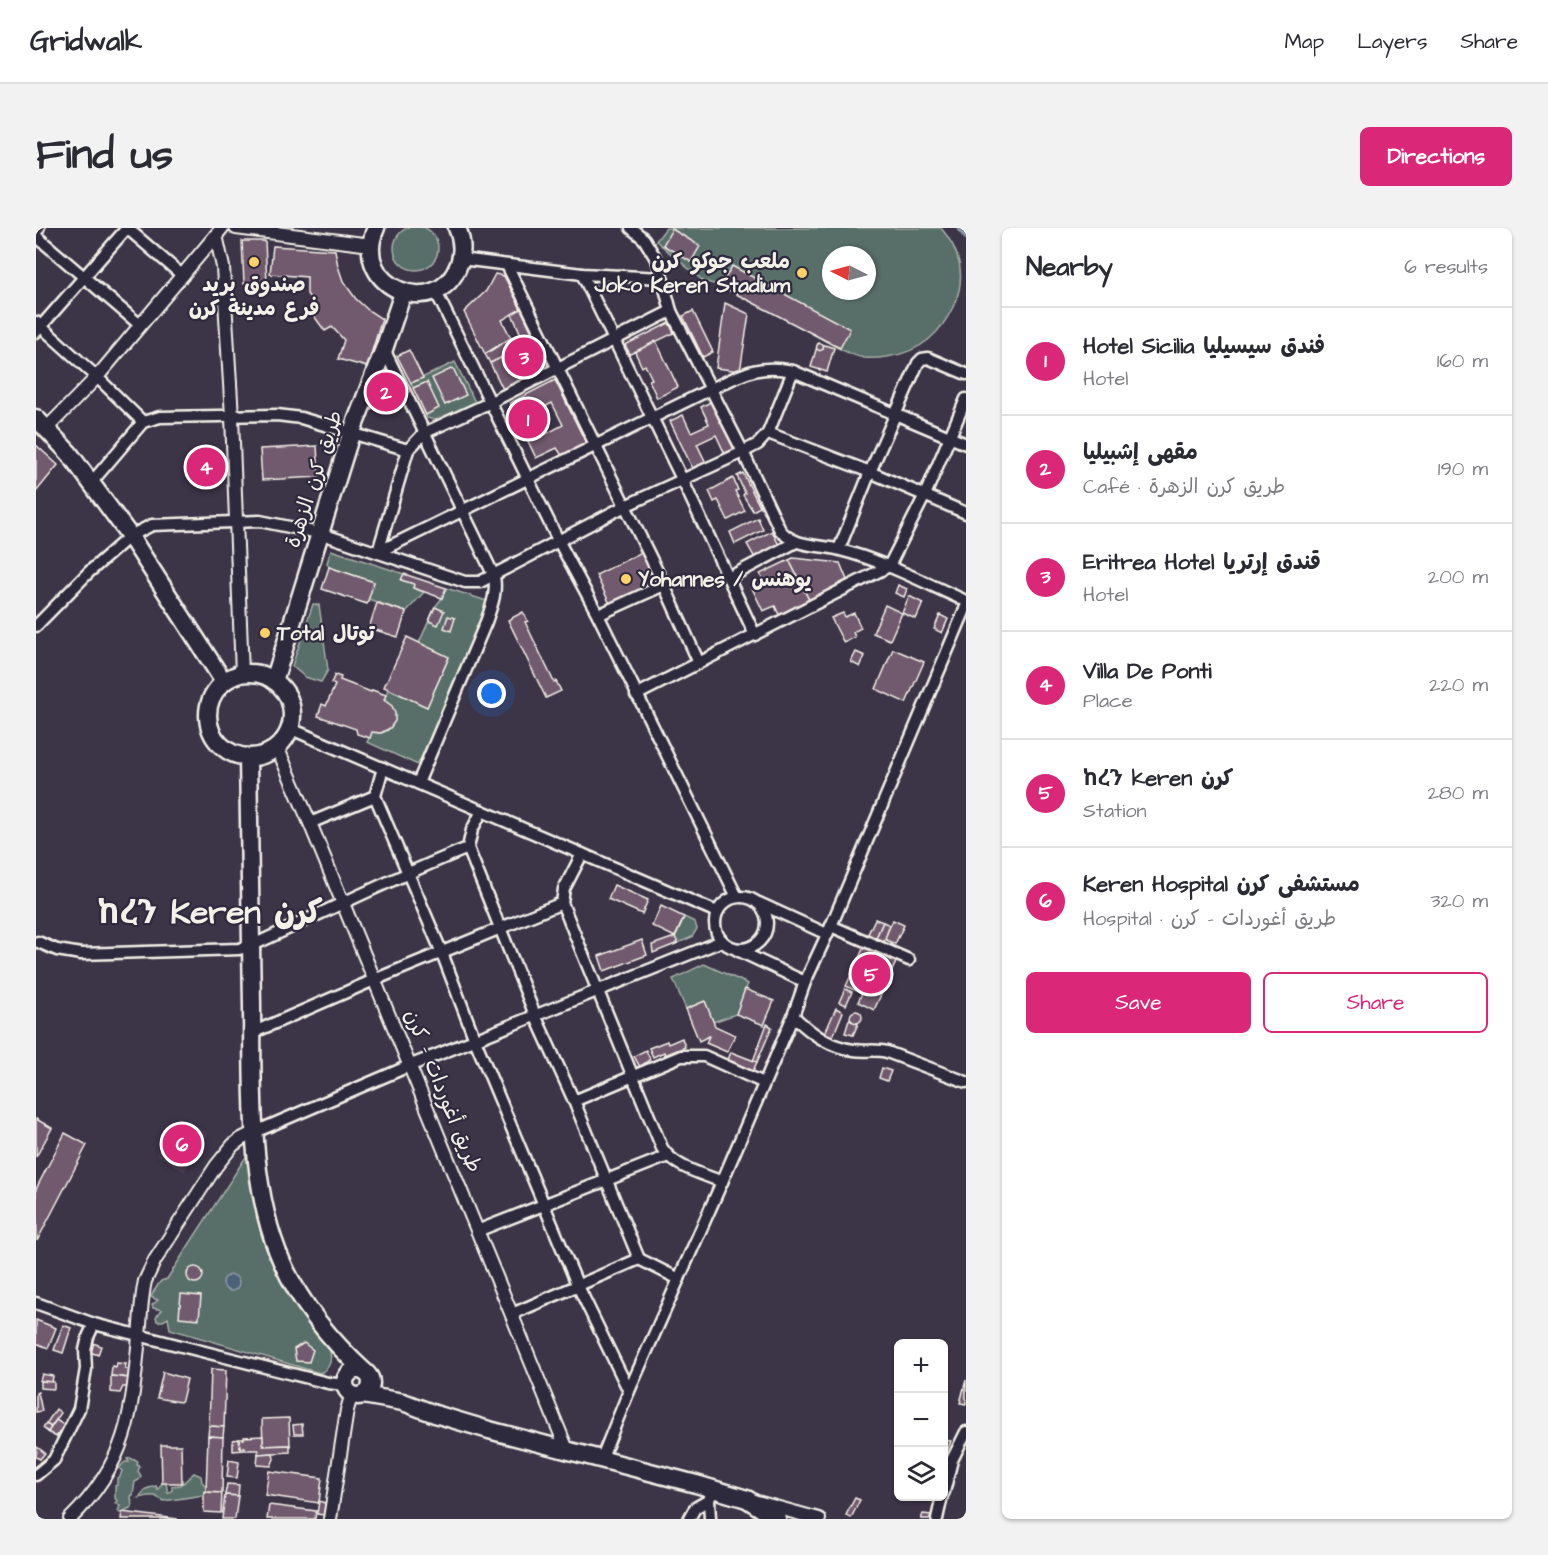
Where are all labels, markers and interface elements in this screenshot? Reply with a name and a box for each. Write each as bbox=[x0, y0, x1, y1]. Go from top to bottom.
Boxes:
text: Gridwalk bbox=[30, 22, 142, 61]
text: Map bbox=[1284, 27, 1324, 56]
text: Layers bbox=[1357, 27, 1427, 56]
text: Share bbox=[1460, 27, 1518, 56]
text: Find us bbox=[36, 127, 173, 185]
button: Directions bbox=[1360, 127, 1512, 186]
north arrow bbox=[822, 246, 876, 300]
place label: ملعب جوكو كرن Joko Keren Stadium bbox=[593, 247, 791, 300]
text: Nearby bbox=[1026, 249, 1113, 285]
text: 6 results bbox=[1404, 253, 1488, 281]
marker: صندوق بريد فرع مدينة كرن bbox=[247, 255, 261, 269]
marker: ملعب جوكو كرن Joko Keren Stadium bbox=[795, 266, 809, 280]
place label: صندوق بريد فرع مدينة كرن bbox=[189, 270, 319, 323]
text: Hotel Sicilia فندق سيسيليا bbox=[1083, 331, 1325, 362]
pin: 3 bbox=[504, 334, 544, 380]
text: 1 bbox=[1044, 347, 1047, 375]
text: 160 m bbox=[1437, 347, 1488, 375]
text: Hotel bbox=[1083, 365, 1128, 393]
pin: 2 bbox=[366, 370, 406, 414]
pin: 1 bbox=[508, 396, 548, 441]
street label: طريق كرن الزهرة bbox=[278, 406, 350, 552]
text: مقهى إشبيليا bbox=[1083, 437, 1198, 468]
pin: 4 bbox=[186, 444, 226, 490]
text: 2 bbox=[1040, 455, 1051, 483]
text: 190 m bbox=[1438, 455, 1488, 483]
text: Café · طريق كرن الزهرة bbox=[1083, 473, 1285, 501]
text: Eritrea Hotel قندق إرتريا bbox=[1083, 547, 1321, 578]
text: 3 bbox=[1040, 563, 1051, 591]
text: 200 m bbox=[1428, 563, 1488, 591]
place label: Yohannes / يوهنس bbox=[638, 565, 811, 594]
marker: Yohannes / يوهنس bbox=[619, 572, 633, 586]
text: Hotel bbox=[1083, 581, 1128, 609]
place label: Total توتال bbox=[276, 619, 376, 648]
marker: Total توتال bbox=[258, 626, 272, 640]
text: Villa De Ponti bbox=[1083, 656, 1212, 687]
text: 4 bbox=[1039, 671, 1052, 699]
text: 220 m bbox=[1429, 671, 1488, 699]
your location bbox=[477, 679, 506, 708]
text: Place bbox=[1083, 687, 1133, 715]
text: ከረን keren كرن bbox=[1083, 763, 1233, 794]
text: 5 bbox=[1038, 779, 1053, 807]
text: 280 m bbox=[1427, 779, 1488, 807]
text: Station bbox=[1083, 797, 1146, 825]
text: Keren Hospital مستشفى كرن bbox=[1083, 869, 1360, 900]
text: 6 bbox=[1039, 887, 1052, 915]
text: 320 m bbox=[1430, 887, 1488, 915]
district label: ከረን Keren كرن bbox=[97, 890, 323, 936]
text: Hospital · طريق أغوردات - كرن bbox=[1083, 905, 1336, 933]
pin: 5 bbox=[852, 952, 890, 996]
button: Save bbox=[1026, 972, 1251, 1033]
button: Share bbox=[1263, 972, 1488, 1033]
street label: طريق أغوردات - كرن bbox=[397, 1005, 489, 1177]
pin: 6 bbox=[162, 1122, 202, 1166]
map controls bbox=[894, 1339, 948, 1501]
button: + bbox=[894, 1339, 948, 1393]
button: − bbox=[894, 1393, 948, 1447]
button: layers bbox=[894, 1447, 948, 1501]

